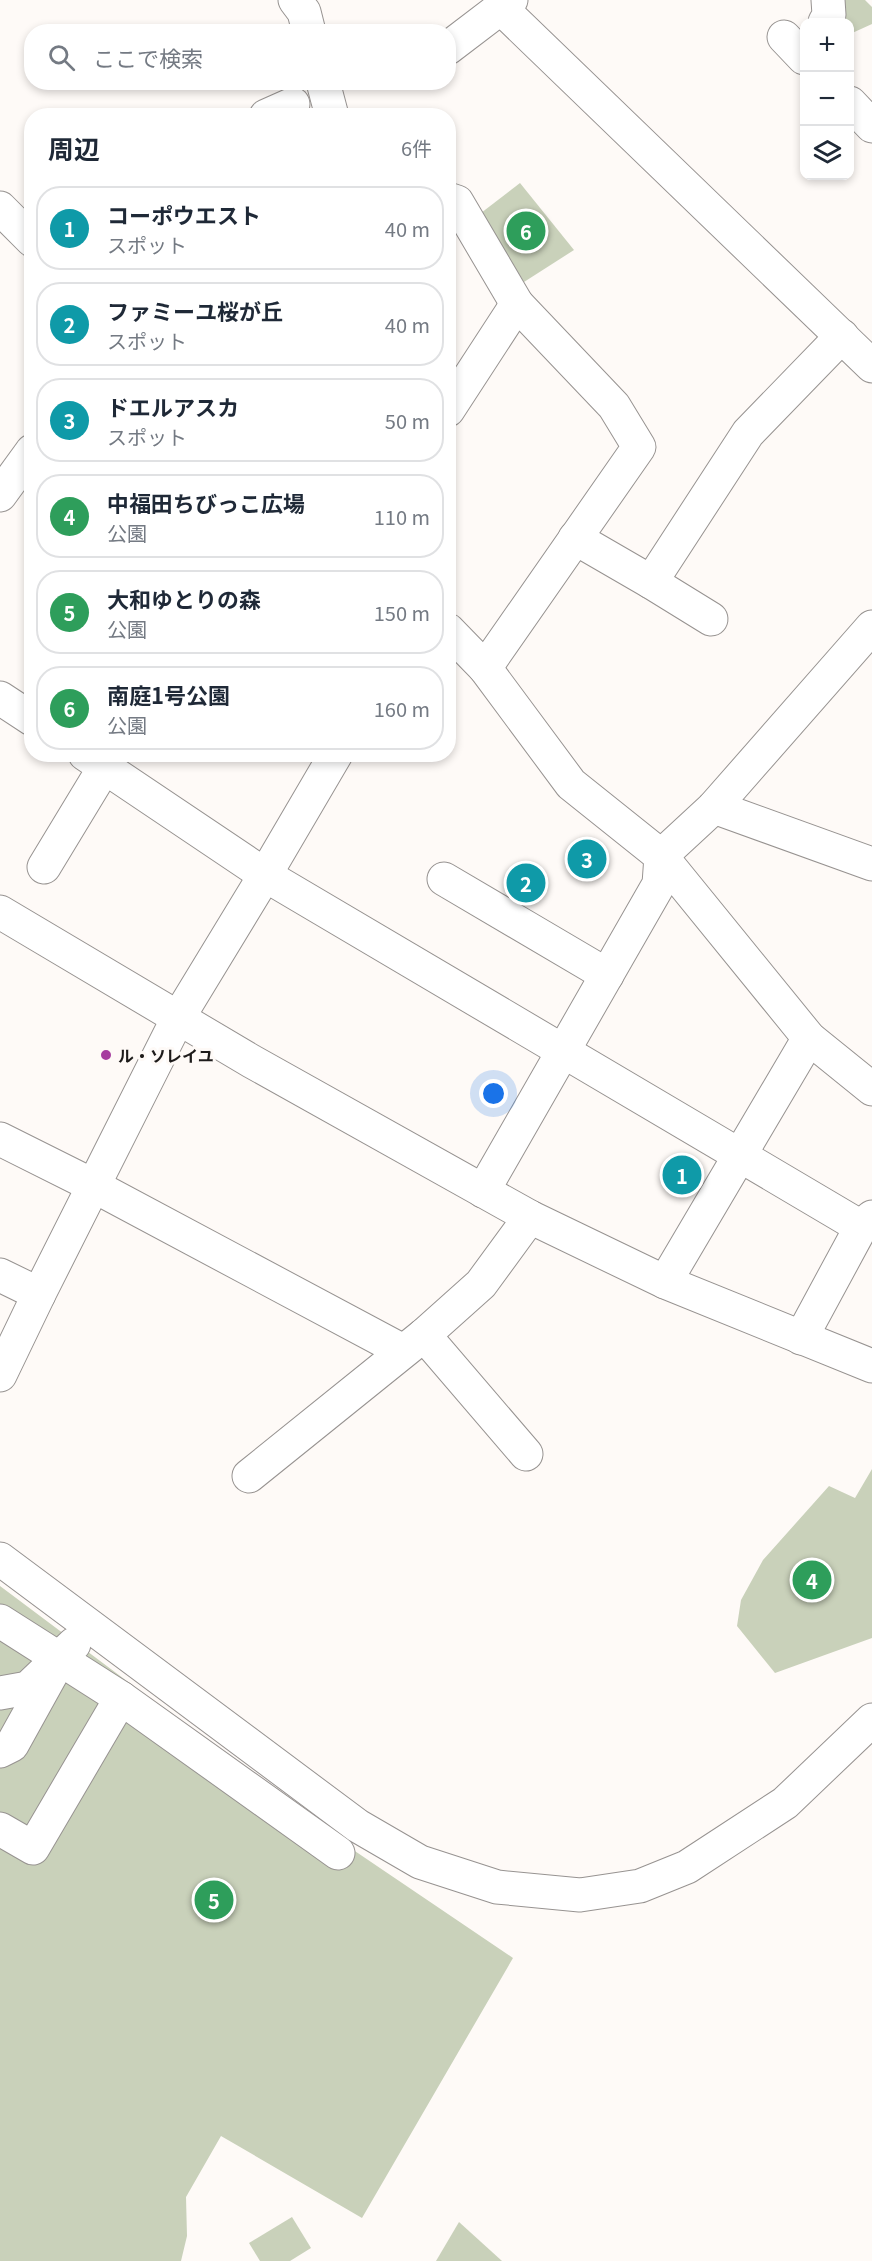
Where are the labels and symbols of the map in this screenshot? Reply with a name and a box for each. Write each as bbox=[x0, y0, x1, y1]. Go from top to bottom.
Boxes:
pin: 6 bbox=[506, 208, 546, 254]
pin: 3 bbox=[568, 836, 606, 882]
pin: 2 bbox=[506, 860, 546, 906]
place label: ル・ソレイユ bbox=[118, 1043, 214, 1067]
marker: ル・ソレイユ bbox=[99, 1048, 113, 1062]
your location bbox=[479, 1079, 508, 1108]
pin: 1 bbox=[662, 1152, 702, 1198]
pin: 4 bbox=[792, 1558, 832, 1602]
pin: 5 bbox=[194, 1878, 234, 1922]

